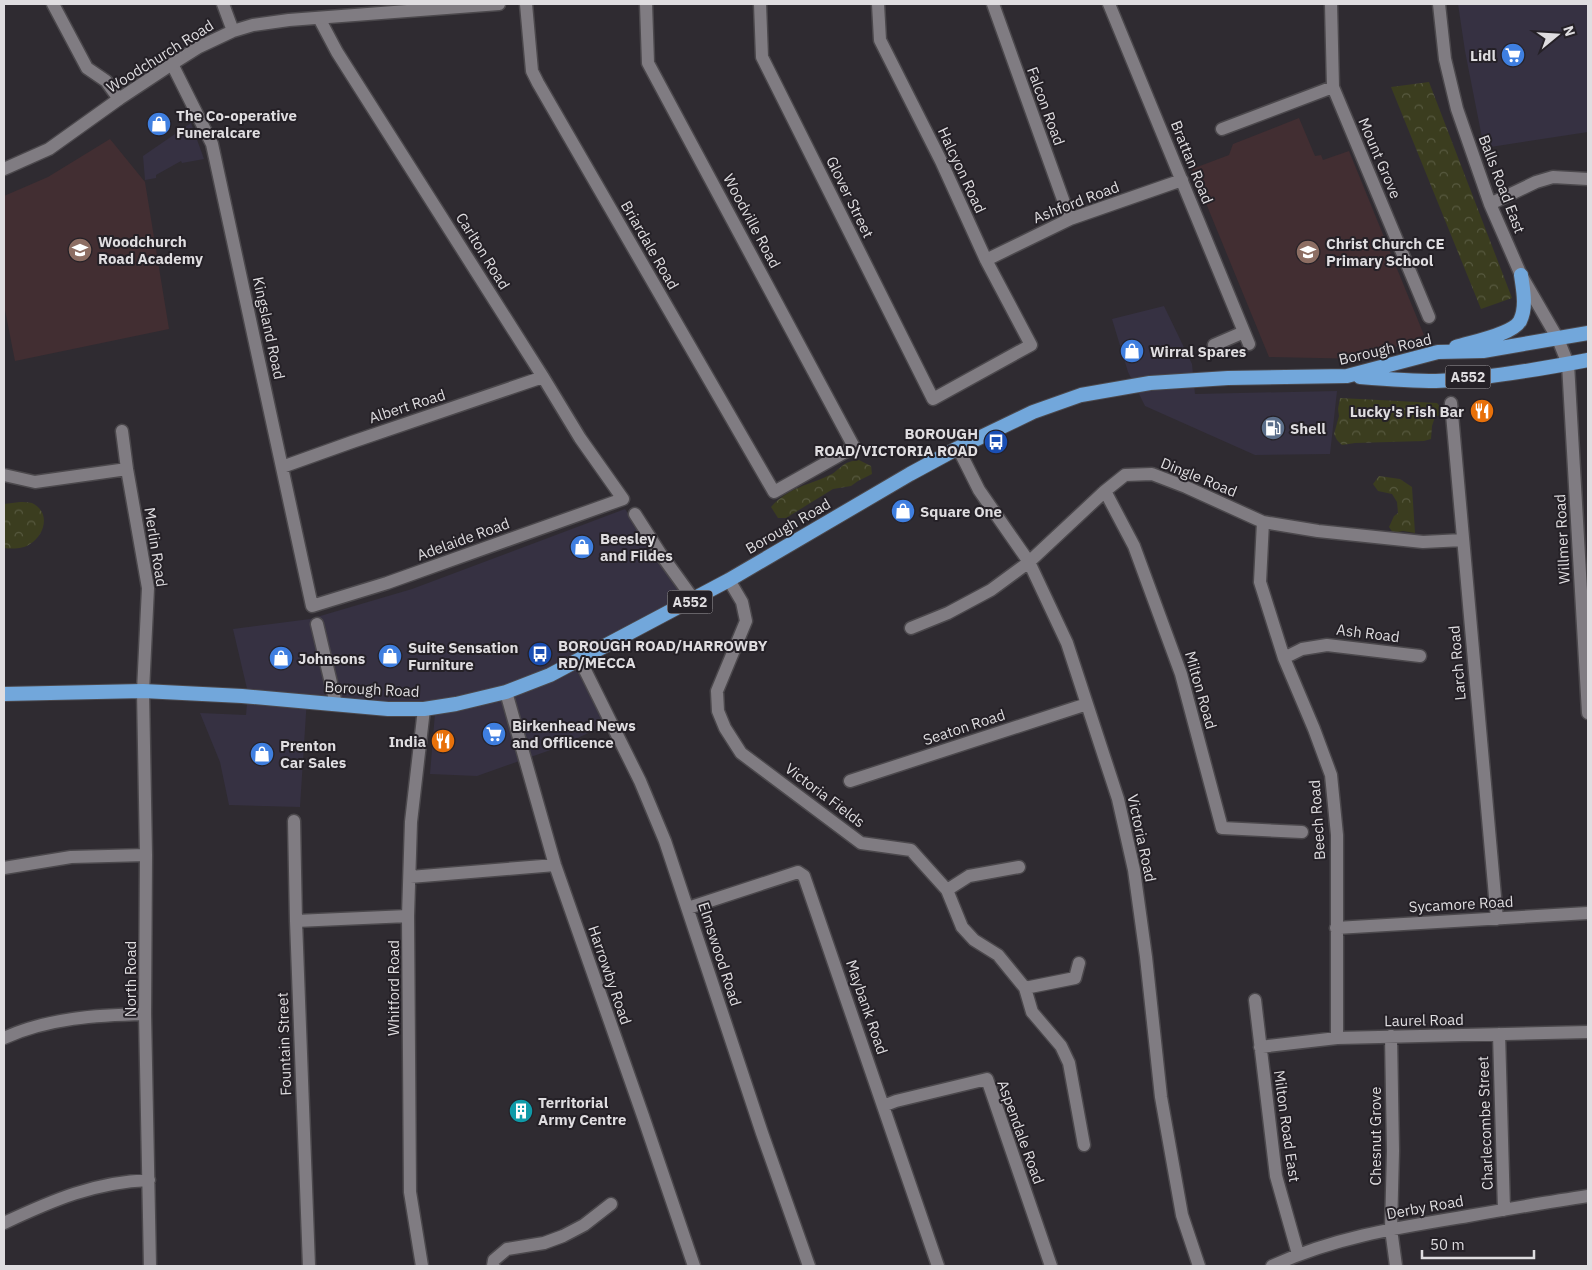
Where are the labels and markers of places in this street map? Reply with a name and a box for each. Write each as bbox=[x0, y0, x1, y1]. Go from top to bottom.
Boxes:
supermarket icon: Lidl bbox=[1500, 42, 1526, 68]
place label: Lidl bbox=[1470, 46, 1496, 65]
place label: The Co-operative Funeralcare bbox=[176, 106, 297, 142]
shop icon: The Co-operative Funeralcare bbox=[146, 111, 172, 137]
place label: Woodchurch Road Academy bbox=[98, 232, 203, 268]
place label: Christ Church CE Primary School bbox=[1326, 234, 1445, 270]
school or university icon: Woodchurch Road Academy bbox=[67, 237, 93, 263]
school or university icon: Christ Church CE Primary School bbox=[1295, 239, 1321, 265]
shop icon: Wirral Spares bbox=[1119, 338, 1145, 364]
place label: Wirral Spares bbox=[1150, 342, 1247, 361]
restaurant icon: Lucky's Fish Bar bbox=[1469, 398, 1495, 424]
place label: Lucky's Fish Bar bbox=[1350, 402, 1464, 421]
fuel station icon: Shell bbox=[1260, 415, 1286, 441]
place label: Shell bbox=[1290, 419, 1326, 438]
place label: BOROUGH ROAD/VICTORIA ROAD bbox=[814, 424, 978, 460]
bus stop icon: BOROUGH ROAD/VICTORIA ROAD bbox=[983, 429, 1009, 455]
shop icon: Square One bbox=[890, 498, 916, 524]
place label: Square One bbox=[920, 502, 1002, 521]
place label: Beesley and Fildes bbox=[600, 529, 673, 565]
shop icon: Beesley and Fildes bbox=[569, 534, 595, 560]
place label: BOROUGH ROAD/HARROWBY RD/MECCA bbox=[558, 636, 768, 672]
place label: Suite Sensation Furniture bbox=[408, 638, 518, 674]
bus stop icon: BOROUGH ROAD/HARROWBY RD/MECCA bbox=[527, 641, 553, 667]
shop icon: Suite Sensation Furniture bbox=[377, 643, 403, 669]
shop icon: Johnsons bbox=[268, 645, 294, 671]
place label: Johnsons bbox=[298, 649, 366, 668]
place label: Birkenhead News and Offlicence bbox=[512, 716, 636, 752]
supermarket icon: Birkenhead News and Offlicence bbox=[481, 721, 507, 747]
restaurant icon: India bbox=[430, 728, 456, 754]
place label: India bbox=[389, 732, 426, 751]
place label: Prenton Car Sales bbox=[280, 736, 347, 772]
shop icon: Prenton Car Sales bbox=[249, 741, 275, 767]
place label: Territorial Army Centre bbox=[538, 1093, 626, 1129]
building icon: Territorial Army Centre bbox=[508, 1098, 534, 1124]

